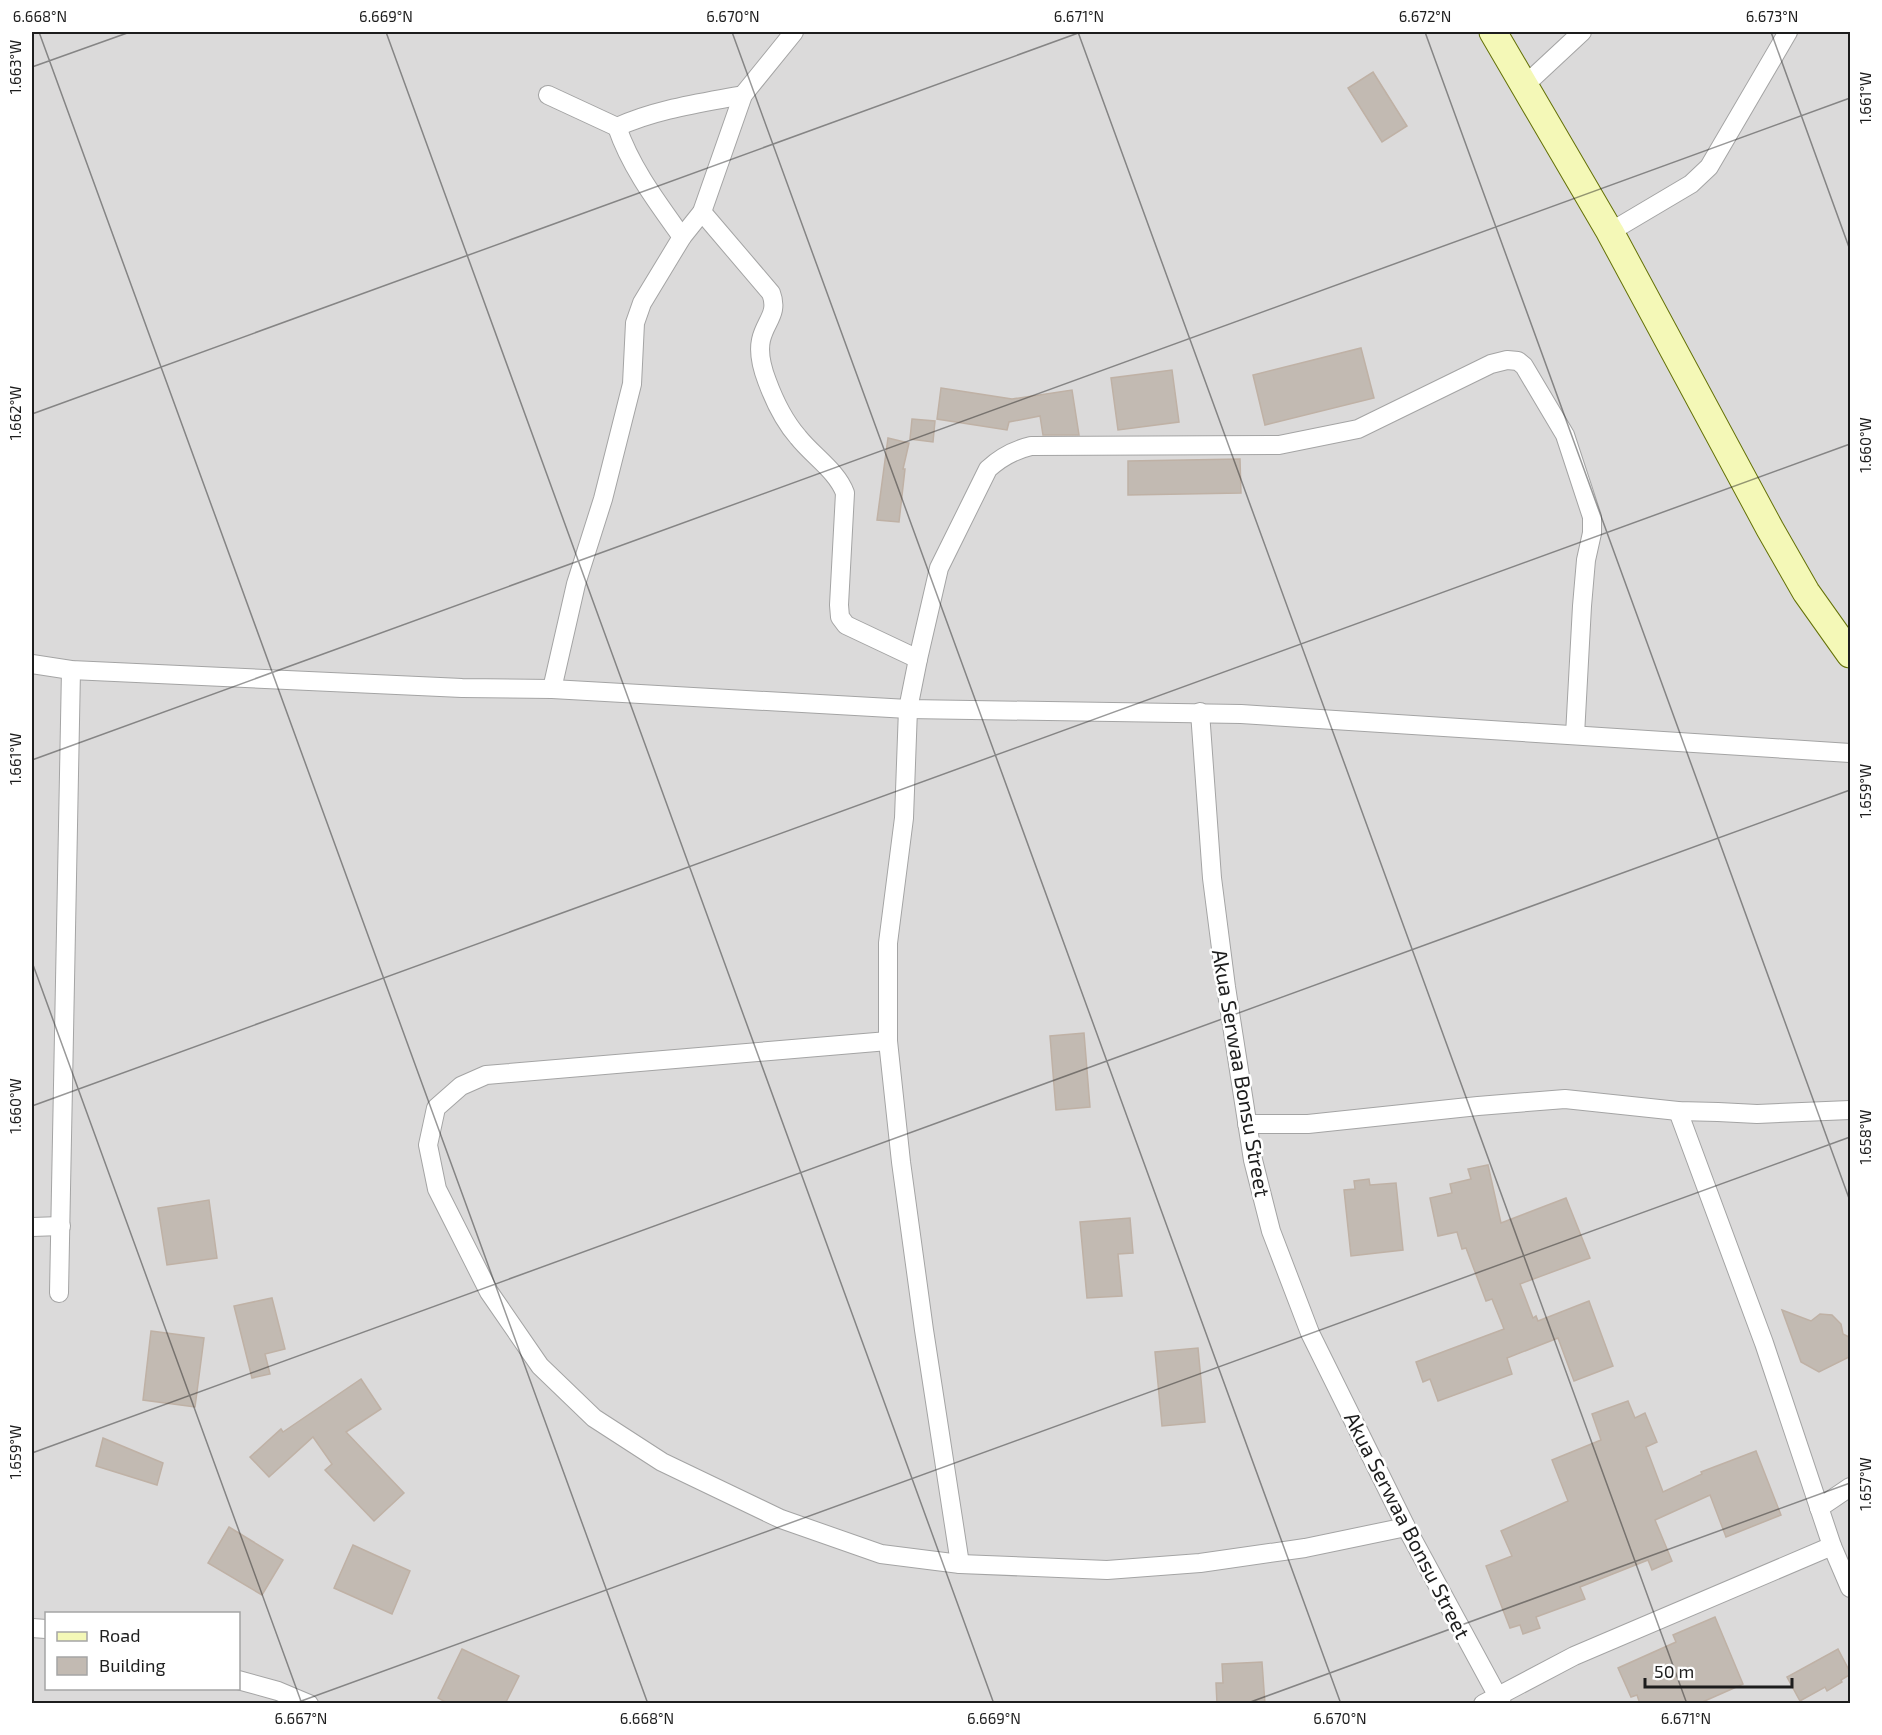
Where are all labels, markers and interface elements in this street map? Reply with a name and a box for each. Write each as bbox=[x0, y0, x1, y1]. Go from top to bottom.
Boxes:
text: 6.668°N bbox=[13, 7, 67, 25]
text: 6.669°N bbox=[359, 7, 413, 25]
text: 6.670°N bbox=[706, 7, 760, 25]
text: 6.671°N bbox=[1054, 7, 1104, 25]
text: 6.672°N bbox=[1399, 7, 1451, 25]
text: 6.673°N bbox=[1746, 7, 1798, 25]
text: 1.663°W bbox=[6, 40, 24, 94]
text: 1.661°W bbox=[1856, 72, 1874, 124]
text: 1.662°W bbox=[6, 386, 24, 440]
text: 1.660°W bbox=[1856, 417, 1874, 473]
text: 1.661°W bbox=[6, 733, 24, 785]
text: 1.659°W bbox=[1856, 764, 1874, 818]
street label: Akua Serwaa Bonsu Street bbox=[1208, 947, 1276, 1199]
text: 1.660°W bbox=[6, 1078, 24, 1134]
text: 1.658°W bbox=[1856, 1110, 1874, 1164]
street label: Akua Serwaa Bonsu Street bbox=[1340, 1407, 1476, 1643]
text: 1.659°W bbox=[6, 1425, 24, 1479]
text: 1.657°W bbox=[1856, 1457, 1874, 1511]
legend bbox=[45, 1612, 240, 1690]
text: Road bbox=[99, 1624, 140, 1646]
scale bar bbox=[1645, 1651, 1792, 1689]
text: Building bbox=[99, 1654, 166, 1676]
text: 50 m bbox=[1654, 1660, 1694, 1682]
text: 6.667°N bbox=[275, 1709, 327, 1727]
text: 6.668°N bbox=[620, 1709, 674, 1727]
text: 6.669°N bbox=[967, 1709, 1021, 1727]
text: 6.670°N bbox=[1313, 1709, 1367, 1727]
text: 6.671°N bbox=[1661, 1709, 1711, 1727]

